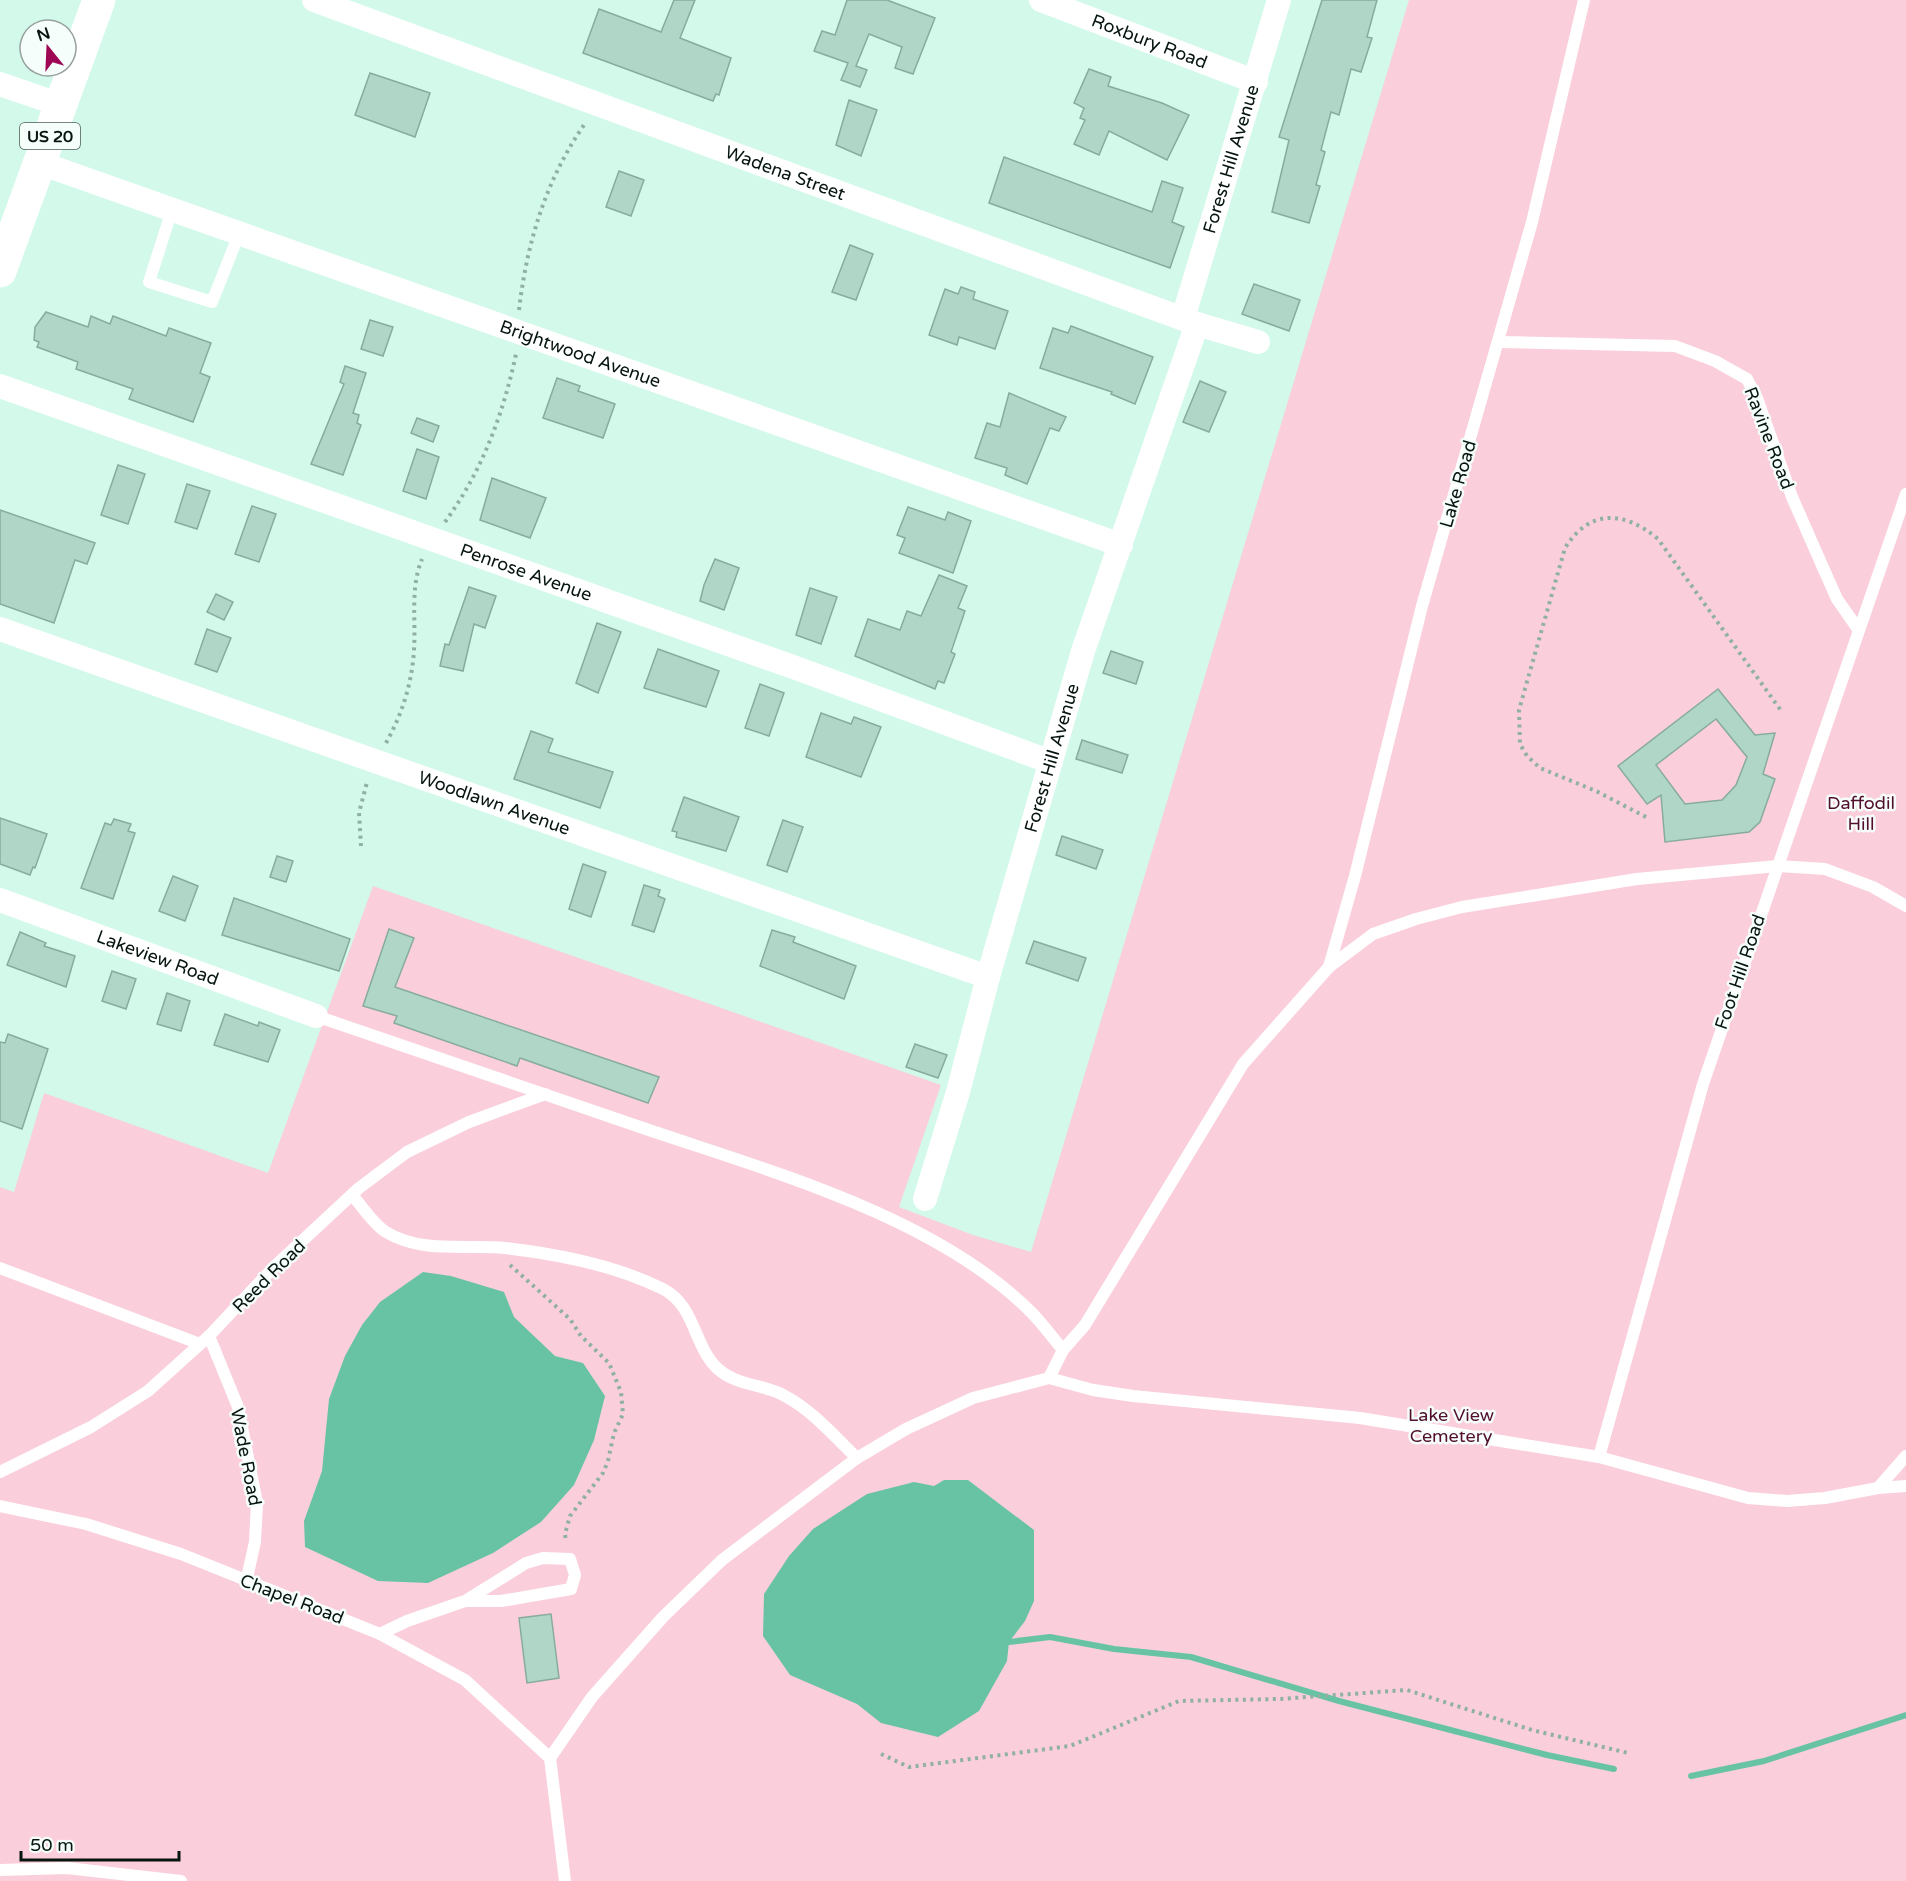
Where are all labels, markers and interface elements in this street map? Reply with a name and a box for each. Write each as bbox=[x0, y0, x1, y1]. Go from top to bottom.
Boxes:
street label: Roxbury Road bbox=[1088, 9, 1210, 73]
north arrow bbox=[18, 18, 78, 78]
text: N bbox=[34, 23, 53, 46]
street label: Forest Hill Avenue bbox=[1198, 82, 1264, 236]
road number: US 20 bbox=[20, 123, 80, 149]
street label: Wadena Street bbox=[722, 141, 849, 205]
street label: Brightwood Avenue bbox=[497, 315, 664, 392]
street label: Ravine Road bbox=[1739, 384, 1799, 492]
street label: Lake Road bbox=[1435, 438, 1481, 530]
street label: Penrose Avenue bbox=[457, 539, 595, 606]
street label: Forest Hill Avenue bbox=[1020, 681, 1084, 835]
street label: Woodlawn Avenue bbox=[415, 766, 573, 840]
park label: Daffodil Hill bbox=[1827, 792, 1895, 835]
street label: Foot Hill Road bbox=[1710, 912, 1770, 1032]
street label: Lakeview Road bbox=[94, 925, 222, 990]
street label: Reed Road bbox=[228, 1235, 310, 1317]
park label: Lake View Cemetery bbox=[1408, 1404, 1494, 1447]
street label: Wade Road bbox=[226, 1406, 266, 1508]
street label: Chapel Road bbox=[237, 1569, 347, 1629]
scale bar bbox=[21, 1824, 178, 1862]
text: 50 m bbox=[30, 1834, 74, 1856]

